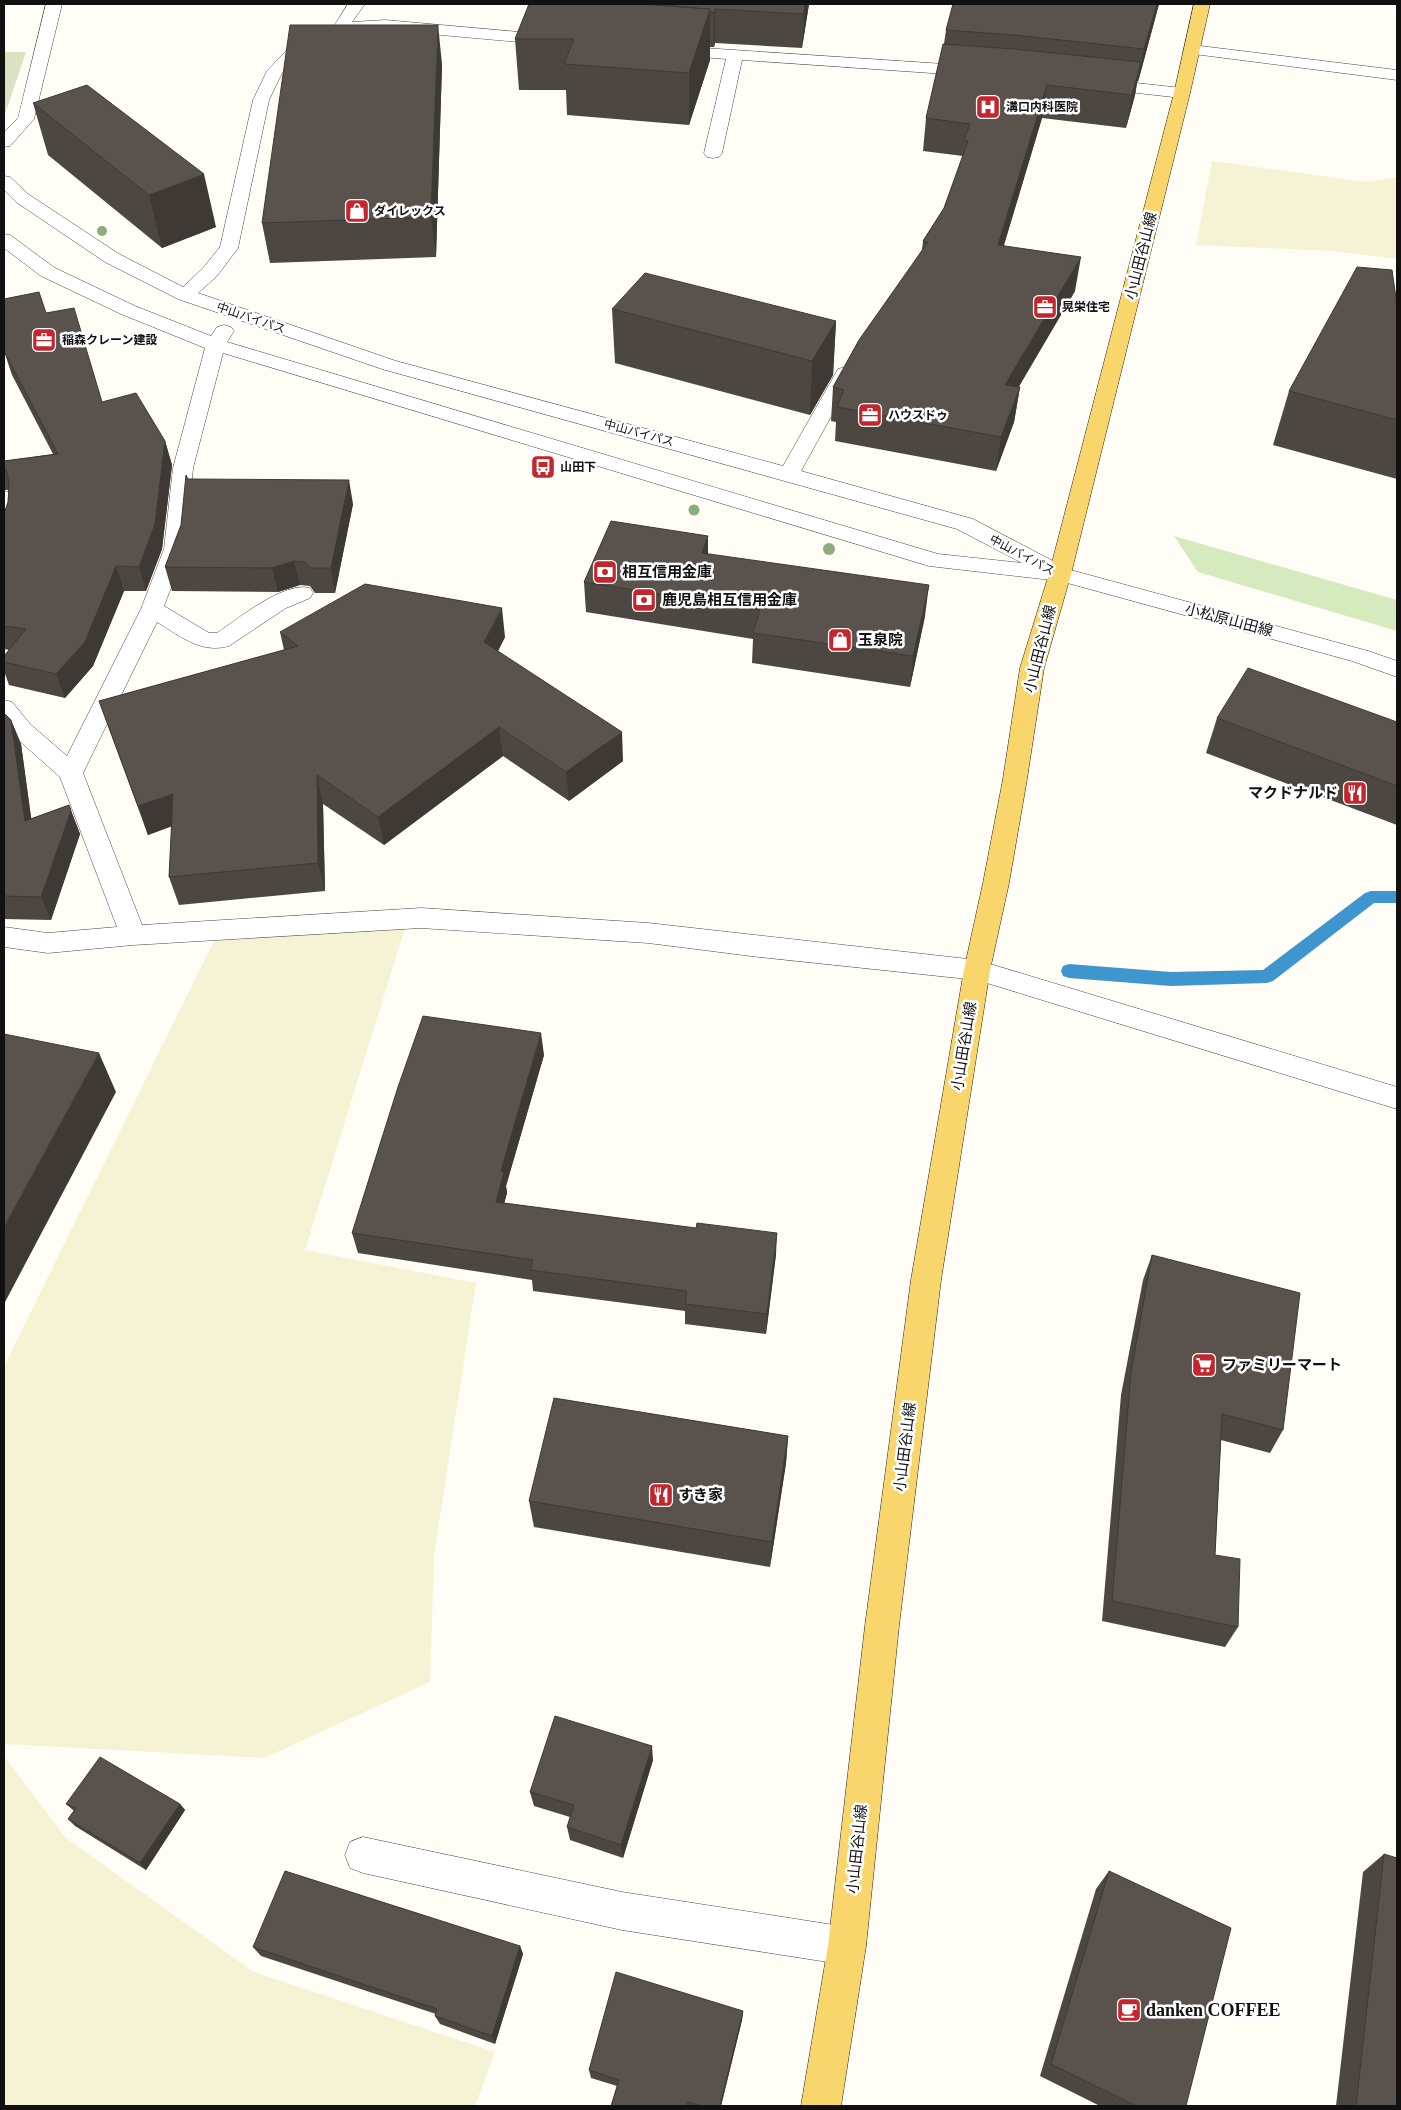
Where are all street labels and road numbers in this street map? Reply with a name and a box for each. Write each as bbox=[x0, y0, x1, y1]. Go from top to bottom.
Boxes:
street label: 小山田谷山線 bbox=[1122, 210, 1160, 302]
street label: 中山バイパス bbox=[215, 300, 287, 336]
street label: 中山バイパス bbox=[603, 417, 675, 449]
street label: 中山バイパス bbox=[987, 532, 1057, 578]
street label: 小松原山田線 bbox=[1183, 601, 1275, 639]
street label: 小山田谷山線 bbox=[1021, 603, 1059, 695]
street label: 小山田谷山線 bbox=[949, 1000, 979, 1092]
street label: 小山田谷山線 bbox=[892, 1401, 918, 1493]
street label: 小山田谷山線 bbox=[844, 1803, 870, 1895]

